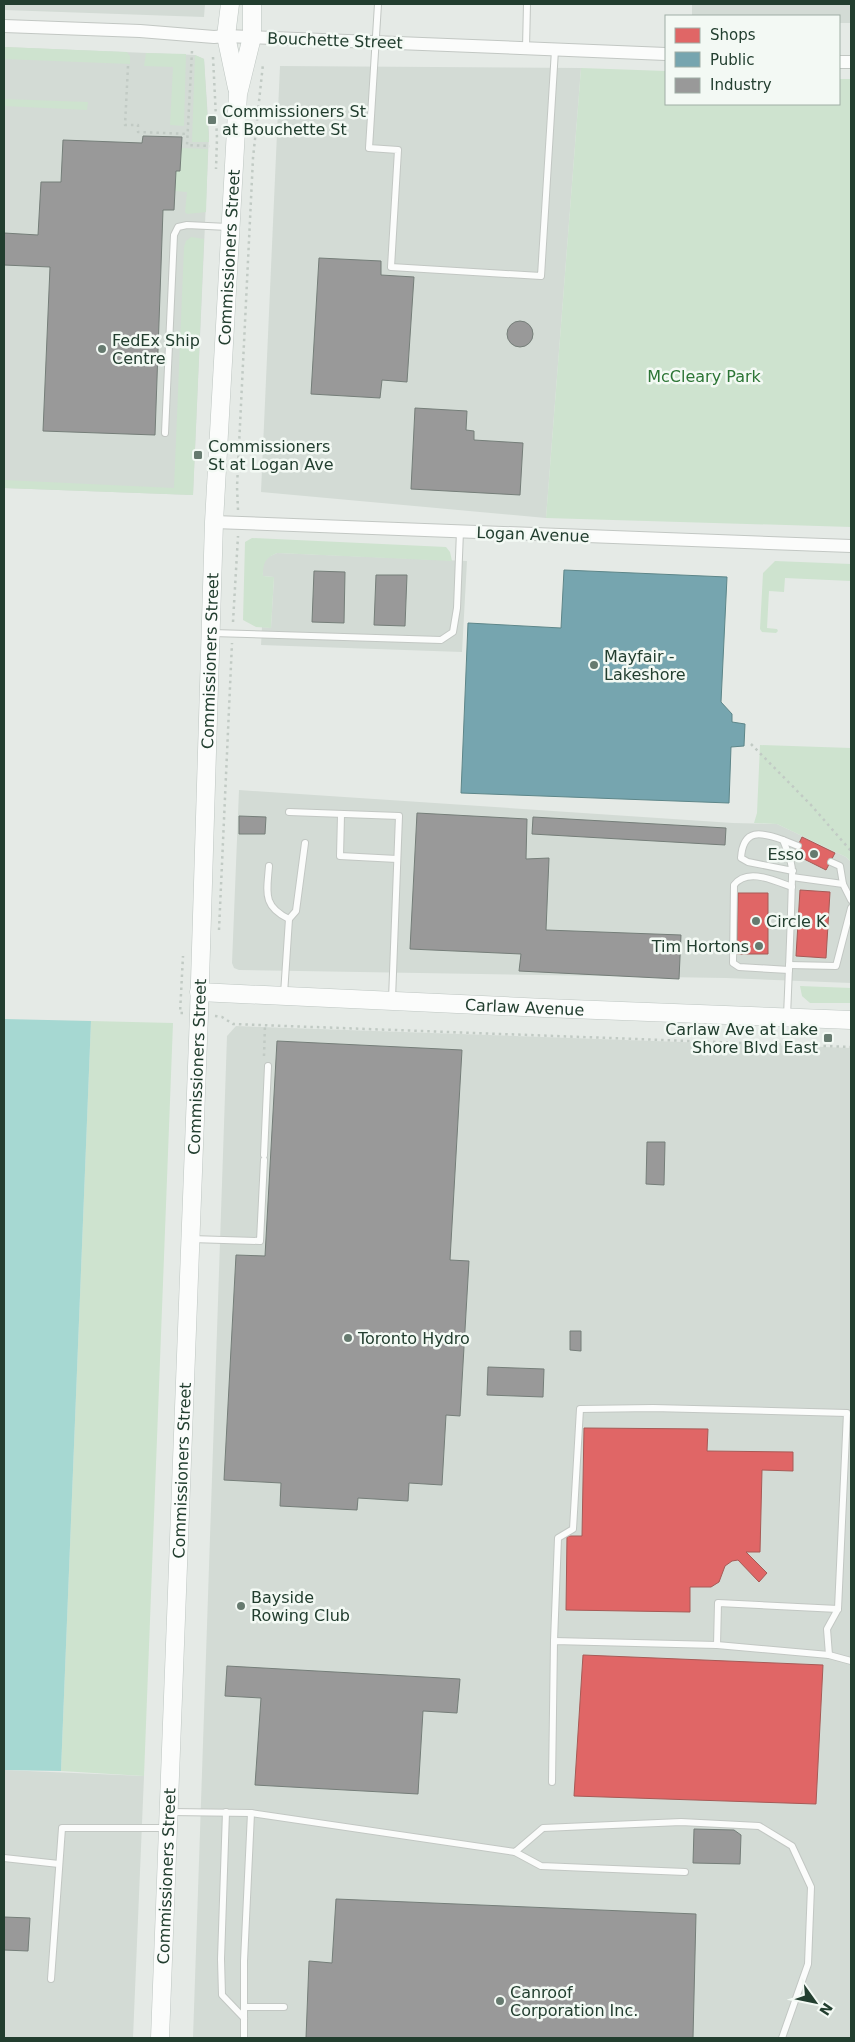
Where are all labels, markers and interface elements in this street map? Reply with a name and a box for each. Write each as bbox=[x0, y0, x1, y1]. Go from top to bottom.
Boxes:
legend bbox=[665, 15, 840, 105]
text: Shops bbox=[710, 26, 756, 44]
street label: Bouchette Street bbox=[267, 29, 403, 52]
text: Public bbox=[710, 51, 754, 69]
text: Industry bbox=[710, 76, 772, 94]
place label: Commissioners St at Bouchette St bbox=[222, 102, 366, 139]
marker: Commissioners St at Bouchette St bbox=[206, 114, 218, 126]
street label: Commissioners Street bbox=[215, 169, 244, 346]
place label: FedEx Ship Centre bbox=[112, 331, 200, 368]
marker: FedEx Ship Centre bbox=[96, 343, 108, 355]
park label: McCleary Park bbox=[647, 367, 762, 386]
place label: Commissioners St at Logan Ave bbox=[208, 437, 334, 474]
marker: Commissioners St at Logan Ave bbox=[192, 449, 204, 461]
street label: Logan Avenue bbox=[476, 523, 590, 546]
street label: Commissioners Street bbox=[198, 573, 222, 749]
place label: Mayfair - Lakeshore bbox=[604, 647, 686, 684]
marker: Mayfair - Lakeshore bbox=[588, 659, 600, 671]
place label: Esso bbox=[767, 845, 804, 864]
marker: Esso bbox=[808, 848, 820, 860]
place label: Circle K bbox=[766, 912, 827, 931]
marker: Circle K bbox=[750, 915, 762, 927]
place label: Tim Hortons bbox=[651, 937, 749, 956]
marker: Tim Hortons bbox=[753, 940, 765, 952]
street label: Commissioners Street bbox=[185, 978, 210, 1155]
street label: Carlaw Avenue bbox=[465, 995, 585, 1020]
place label: Carlaw Ave at Lake Shore Blvd East bbox=[665, 1020, 818, 1057]
marker: Carlaw Ave at Lake Shore Blvd East bbox=[822, 1032, 834, 1044]
place label: Toronto Hydro bbox=[357, 1329, 470, 1348]
marker: Toronto Hydro bbox=[342, 1332, 354, 1344]
street label: Commissioners Street bbox=[169, 1382, 195, 1559]
place label: Bayside Rowing Club bbox=[251, 1588, 350, 1625]
marker: Bayside Rowing Club bbox=[235, 1600, 247, 1612]
street label: Commissioners Street bbox=[154, 1788, 180, 1965]
north arrow bbox=[790, 1977, 840, 2027]
place label: Canroof Corporation Inc. bbox=[510, 1983, 638, 2020]
marker: Canroof Corporation Inc. bbox=[494, 1995, 506, 2007]
text: N bbox=[816, 2000, 836, 2018]

